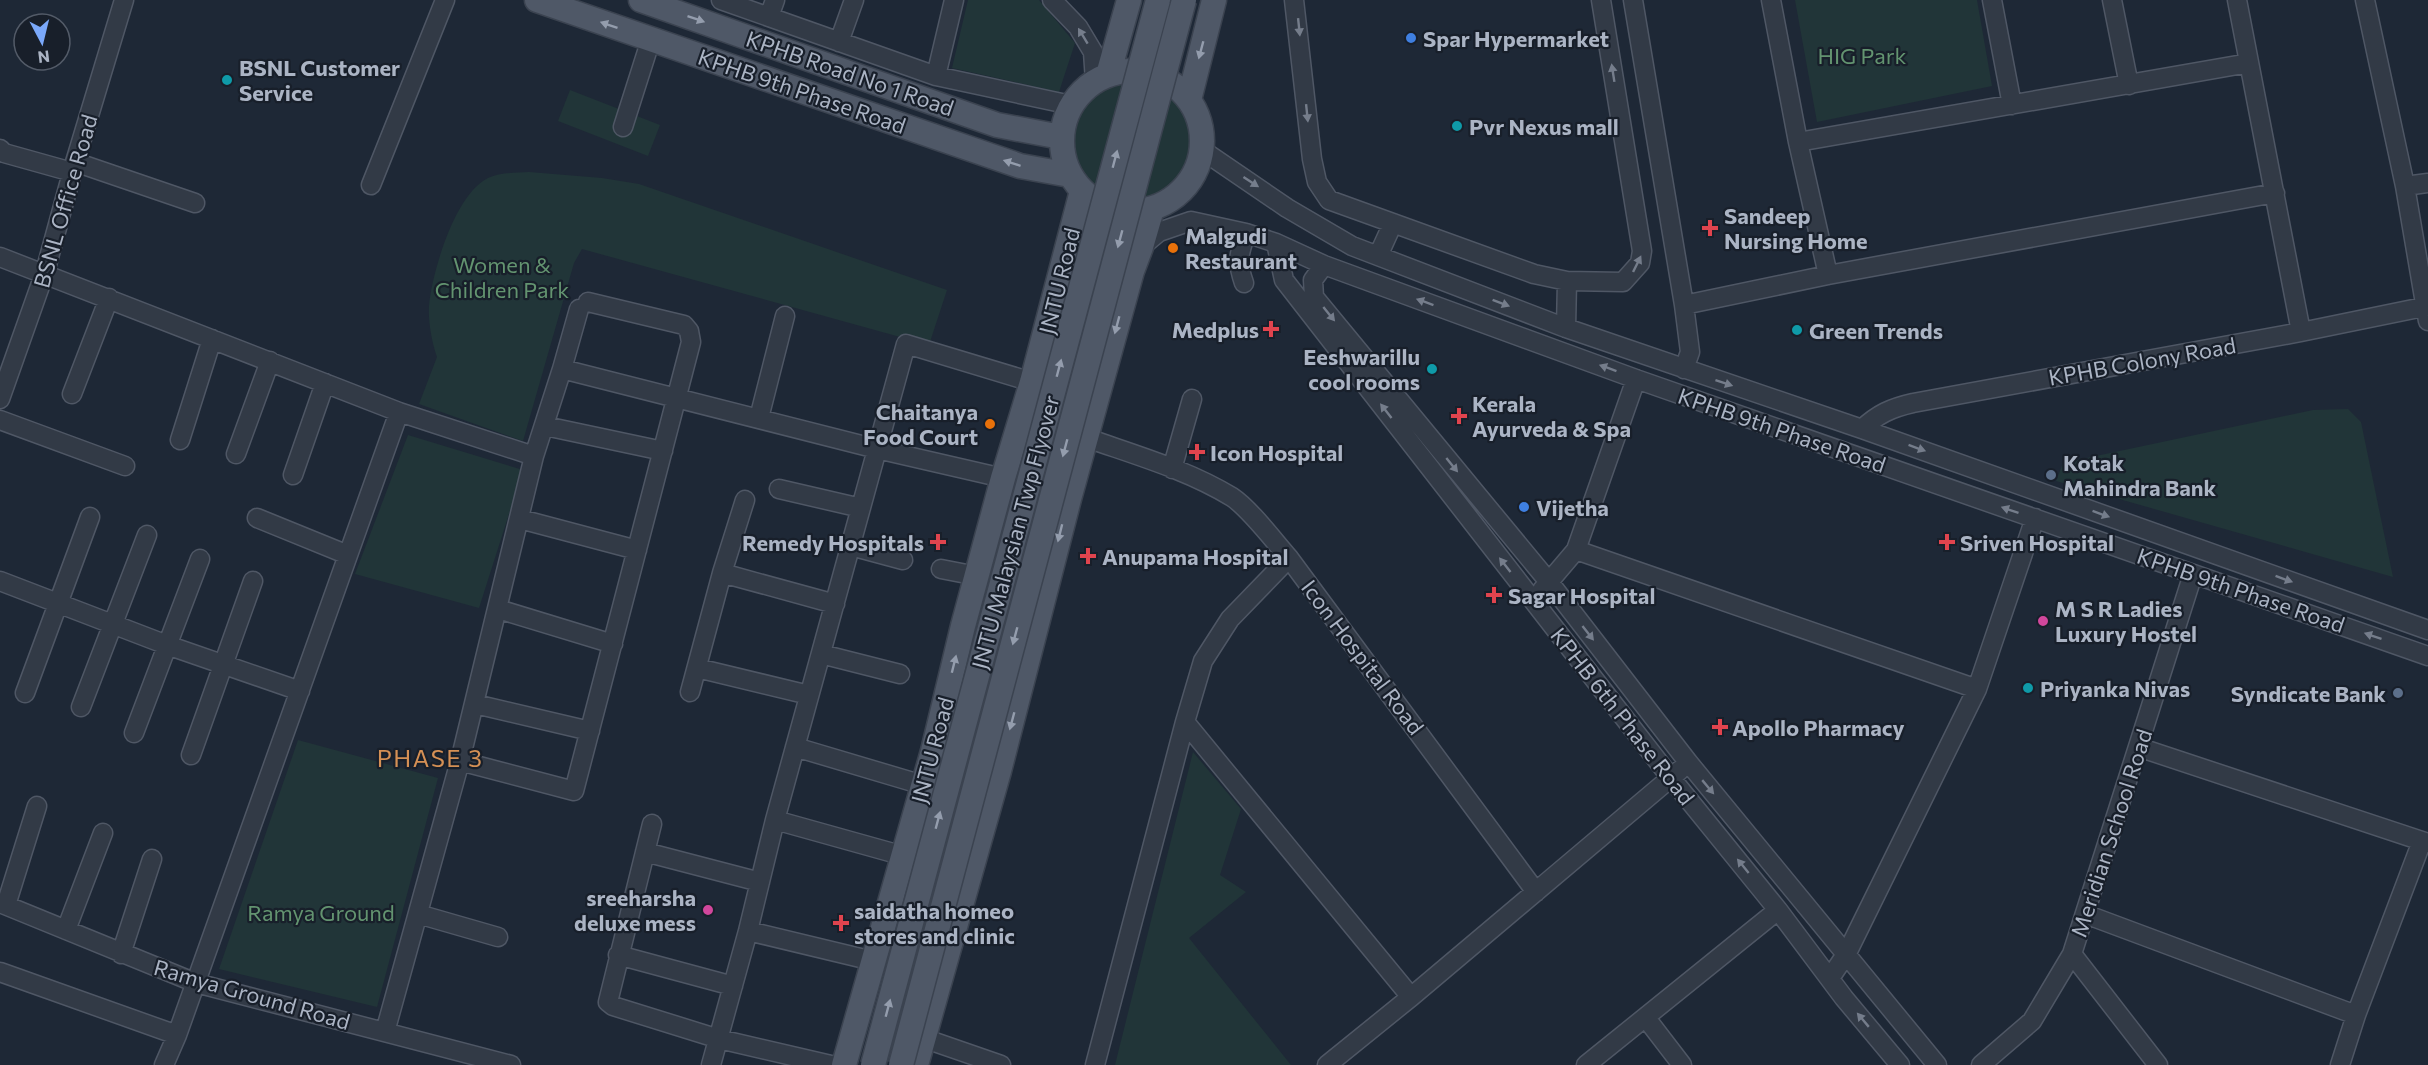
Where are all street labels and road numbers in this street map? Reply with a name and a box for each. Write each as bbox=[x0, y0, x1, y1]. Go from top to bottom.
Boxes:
street label: KPHB Road No 1 Road bbox=[743, 25, 957, 121]
street label: KPHB 9th Phase Road bbox=[695, 43, 909, 139]
street label: BSNL Office Road bbox=[27, 111, 103, 291]
street label: JNTU Road bbox=[1033, 225, 1085, 337]
street label: KPHB Colony Road bbox=[2046, 331, 2238, 391]
street label: KPHB 9th Phase Road bbox=[1675, 382, 1889, 478]
street label: JNTU Malaysian Twp Flyover bbox=[965, 392, 1065, 672]
street label: KPHB 9th Phase Road bbox=[2134, 542, 2348, 638]
street label: Icon Hospital Road bbox=[1296, 574, 1430, 740]
street label: KPHB 6th Phase Road bbox=[1545, 622, 1701, 810]
street label: JNTU Road bbox=[905, 694, 959, 806]
street label: Meridian School Road bbox=[2065, 725, 2157, 941]
street label: Ramya Ground Road bbox=[151, 953, 353, 1035]

